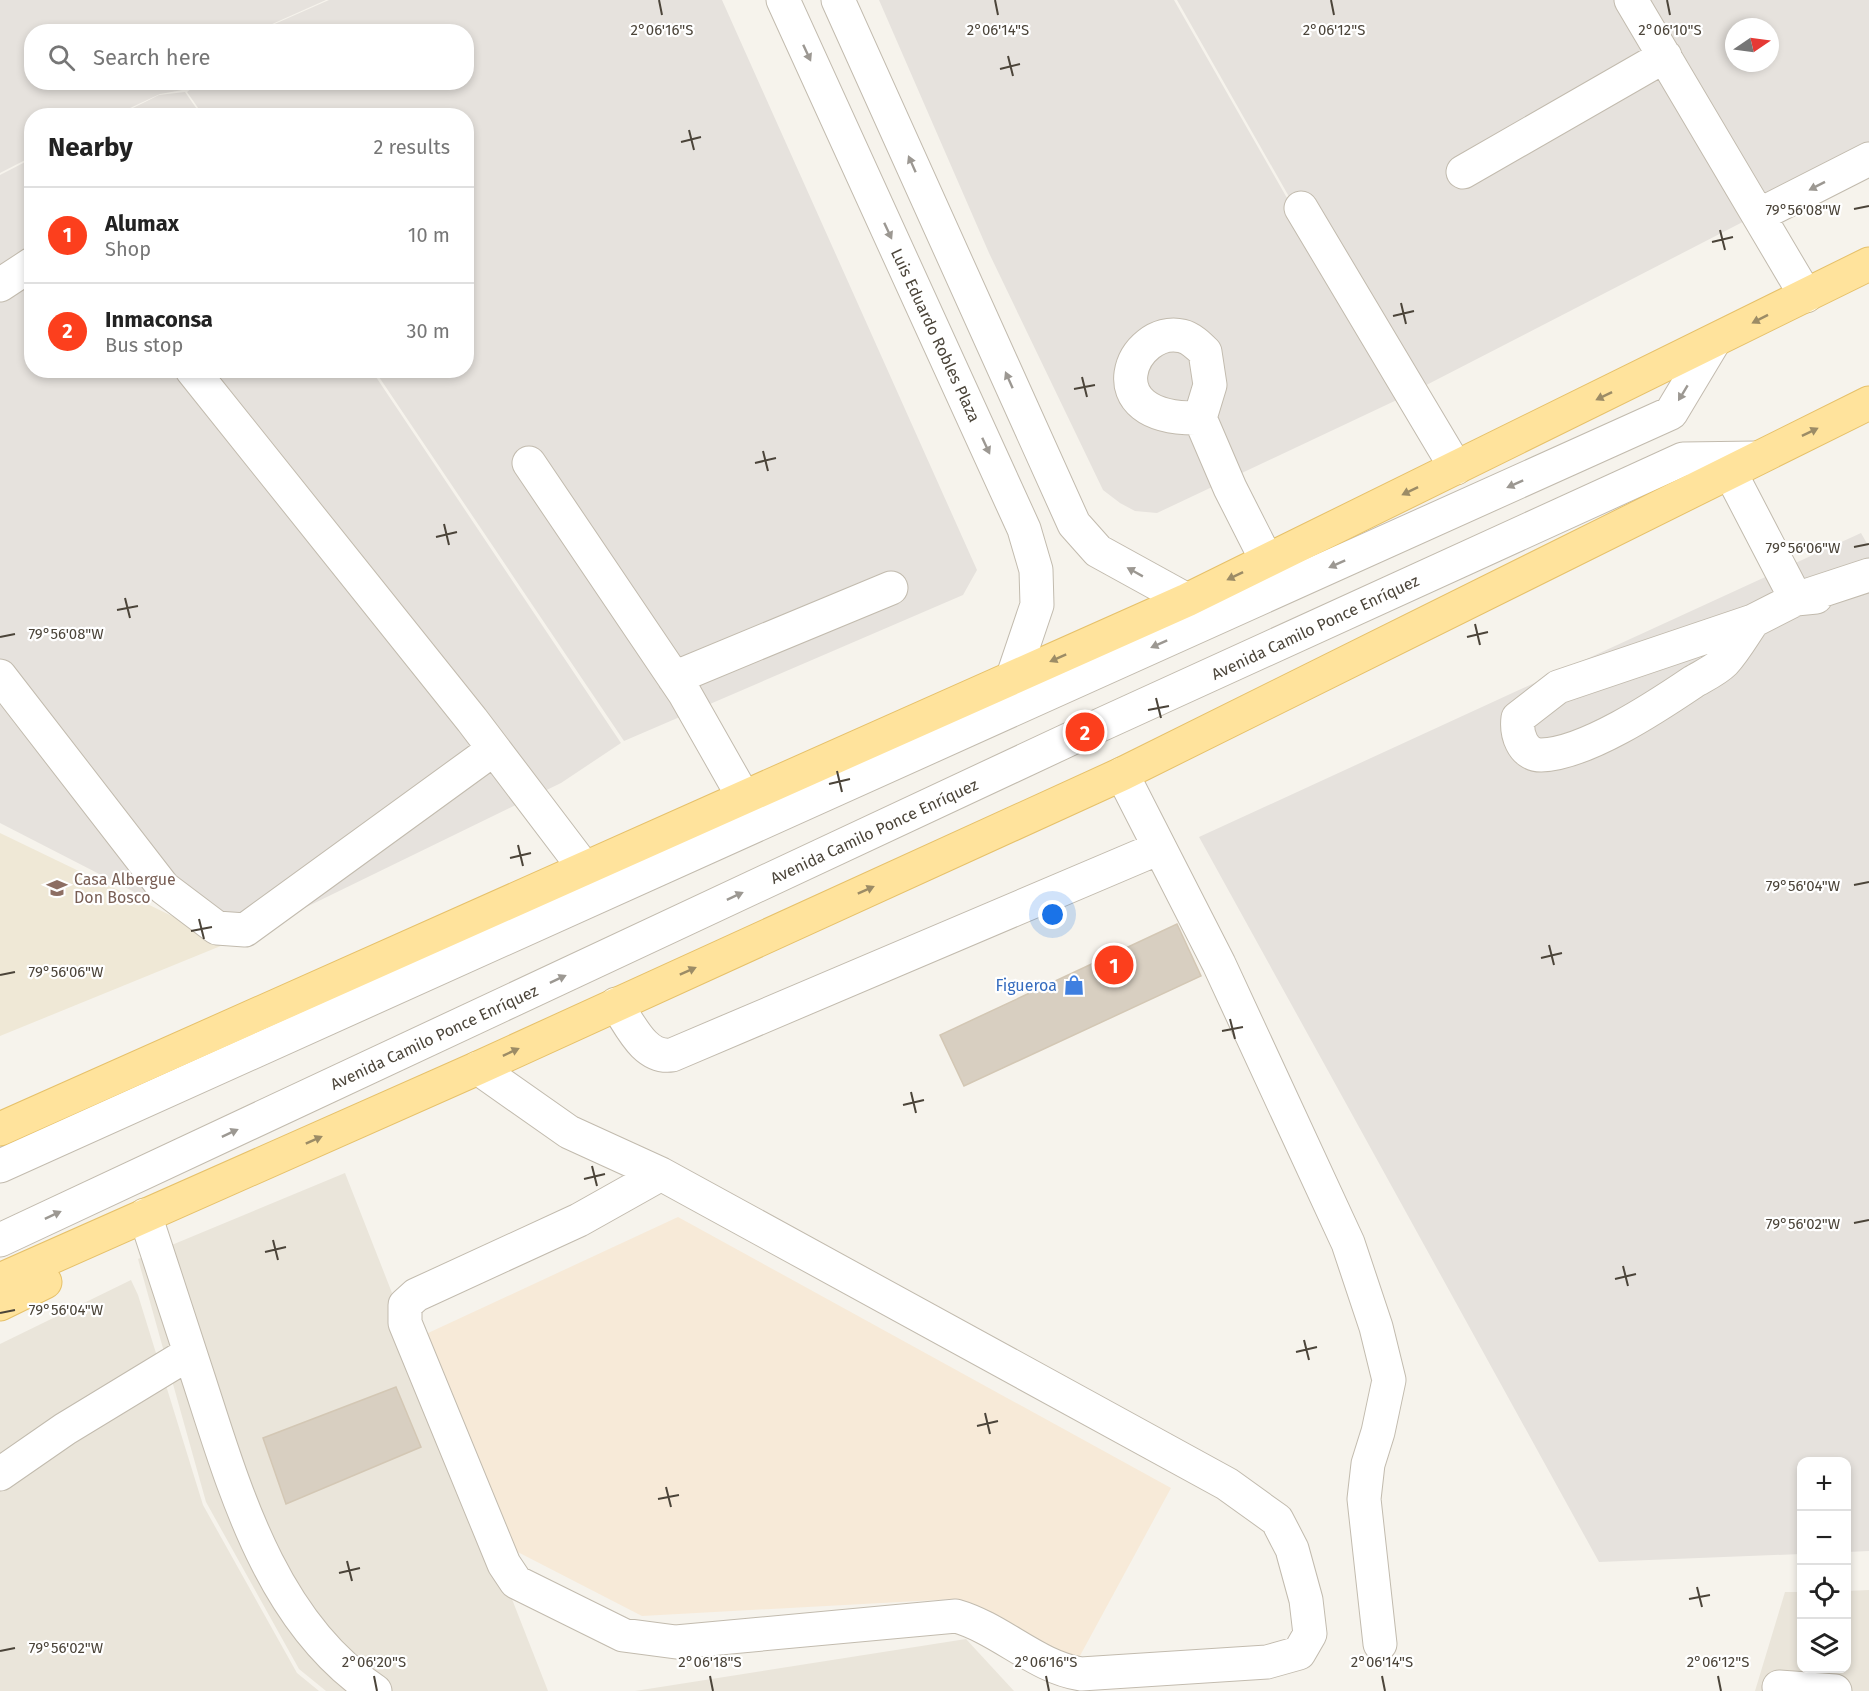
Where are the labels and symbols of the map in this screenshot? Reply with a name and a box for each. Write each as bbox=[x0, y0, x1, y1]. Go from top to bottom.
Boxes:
north arrow bbox=[1725, 18, 1779, 72]
text: 2°06'16"S bbox=[631, 21, 693, 39]
text: 2°06'14"S bbox=[967, 21, 1029, 39]
text: 2°06'12"S bbox=[1303, 21, 1365, 39]
text: 2°06'10"S bbox=[1638, 21, 1702, 39]
one-way arrow bbox=[802, 45, 812, 63]
one-way arrow bbox=[907, 154, 917, 172]
one-way arrow bbox=[1808, 181, 1825, 191]
text: 79°56'08"W bbox=[1765, 201, 1841, 219]
one-way arrow bbox=[883, 222, 893, 240]
street label: Luis Eduardo Robles Plaza bbox=[887, 245, 984, 425]
one-way arrow bbox=[1752, 314, 1769, 324]
one-way arrow bbox=[1004, 371, 1013, 389]
one-way arrow bbox=[1678, 385, 1689, 401]
one-way arrow bbox=[1595, 391, 1612, 401]
one-way arrow bbox=[1801, 428, 1819, 438]
one-way arrow bbox=[982, 438, 991, 455]
one-way arrow bbox=[1506, 479, 1524, 489]
one-way arrow bbox=[1401, 485, 1419, 495]
text: 79°56'06"W bbox=[1766, 539, 1841, 557]
one-way arrow bbox=[1329, 559, 1346, 568]
one-way arrow bbox=[1126, 567, 1143, 577]
street label: Avenida Camilo Ponce Enríquez bbox=[1208, 571, 1422, 684]
one-way arrow bbox=[1226, 572, 1243, 581]
text: 79°56'08"W bbox=[28, 625, 104, 643]
one-way arrow bbox=[1151, 639, 1168, 648]
one-way arrow bbox=[1048, 653, 1066, 663]
pin: 2 bbox=[1066, 710, 1104, 754]
street label: Avenida Camilo Ponce Enríquez bbox=[767, 775, 981, 888]
place label: Casa Albergue Don Bosco bbox=[74, 870, 176, 907]
school or university icon: Casa Albergue Don Bosco bbox=[45, 876, 69, 900]
text: 79°56'04"W bbox=[1766, 877, 1841, 895]
one-way arrow bbox=[857, 885, 875, 895]
one-way arrow bbox=[727, 892, 744, 901]
your location bbox=[1038, 900, 1067, 929]
pin: 1 bbox=[1094, 942, 1134, 988]
text: 79°56'06"W bbox=[29, 963, 104, 981]
one-way arrow bbox=[680, 967, 697, 976]
shop icon: Figueroa bbox=[1062, 973, 1086, 997]
one-way arrow bbox=[550, 974, 567, 983]
place label: Figueroa bbox=[995, 976, 1057, 995]
street label: Avenida Camilo Ponce Enríquez bbox=[327, 981, 541, 1094]
one-way arrow bbox=[503, 1048, 520, 1057]
one-way arrow bbox=[221, 1128, 238, 1137]
one-way arrow bbox=[305, 1135, 323, 1145]
one-way arrow bbox=[44, 1211, 61, 1220]
text: 79°56'02"W bbox=[1766, 1215, 1841, 1233]
text: 79°56'04"W bbox=[29, 1301, 104, 1319]
text: 79°56'02"W bbox=[29, 1639, 104, 1657]
text: 2°06'20"S bbox=[342, 1653, 406, 1671]
text: 2°06'18"S bbox=[678, 1653, 742, 1671]
text: 2°06'16"S bbox=[1015, 1653, 1077, 1671]
text: 2°06'14"S bbox=[1351, 1653, 1413, 1671]
text: 2°06'12"S bbox=[1687, 1653, 1749, 1671]

